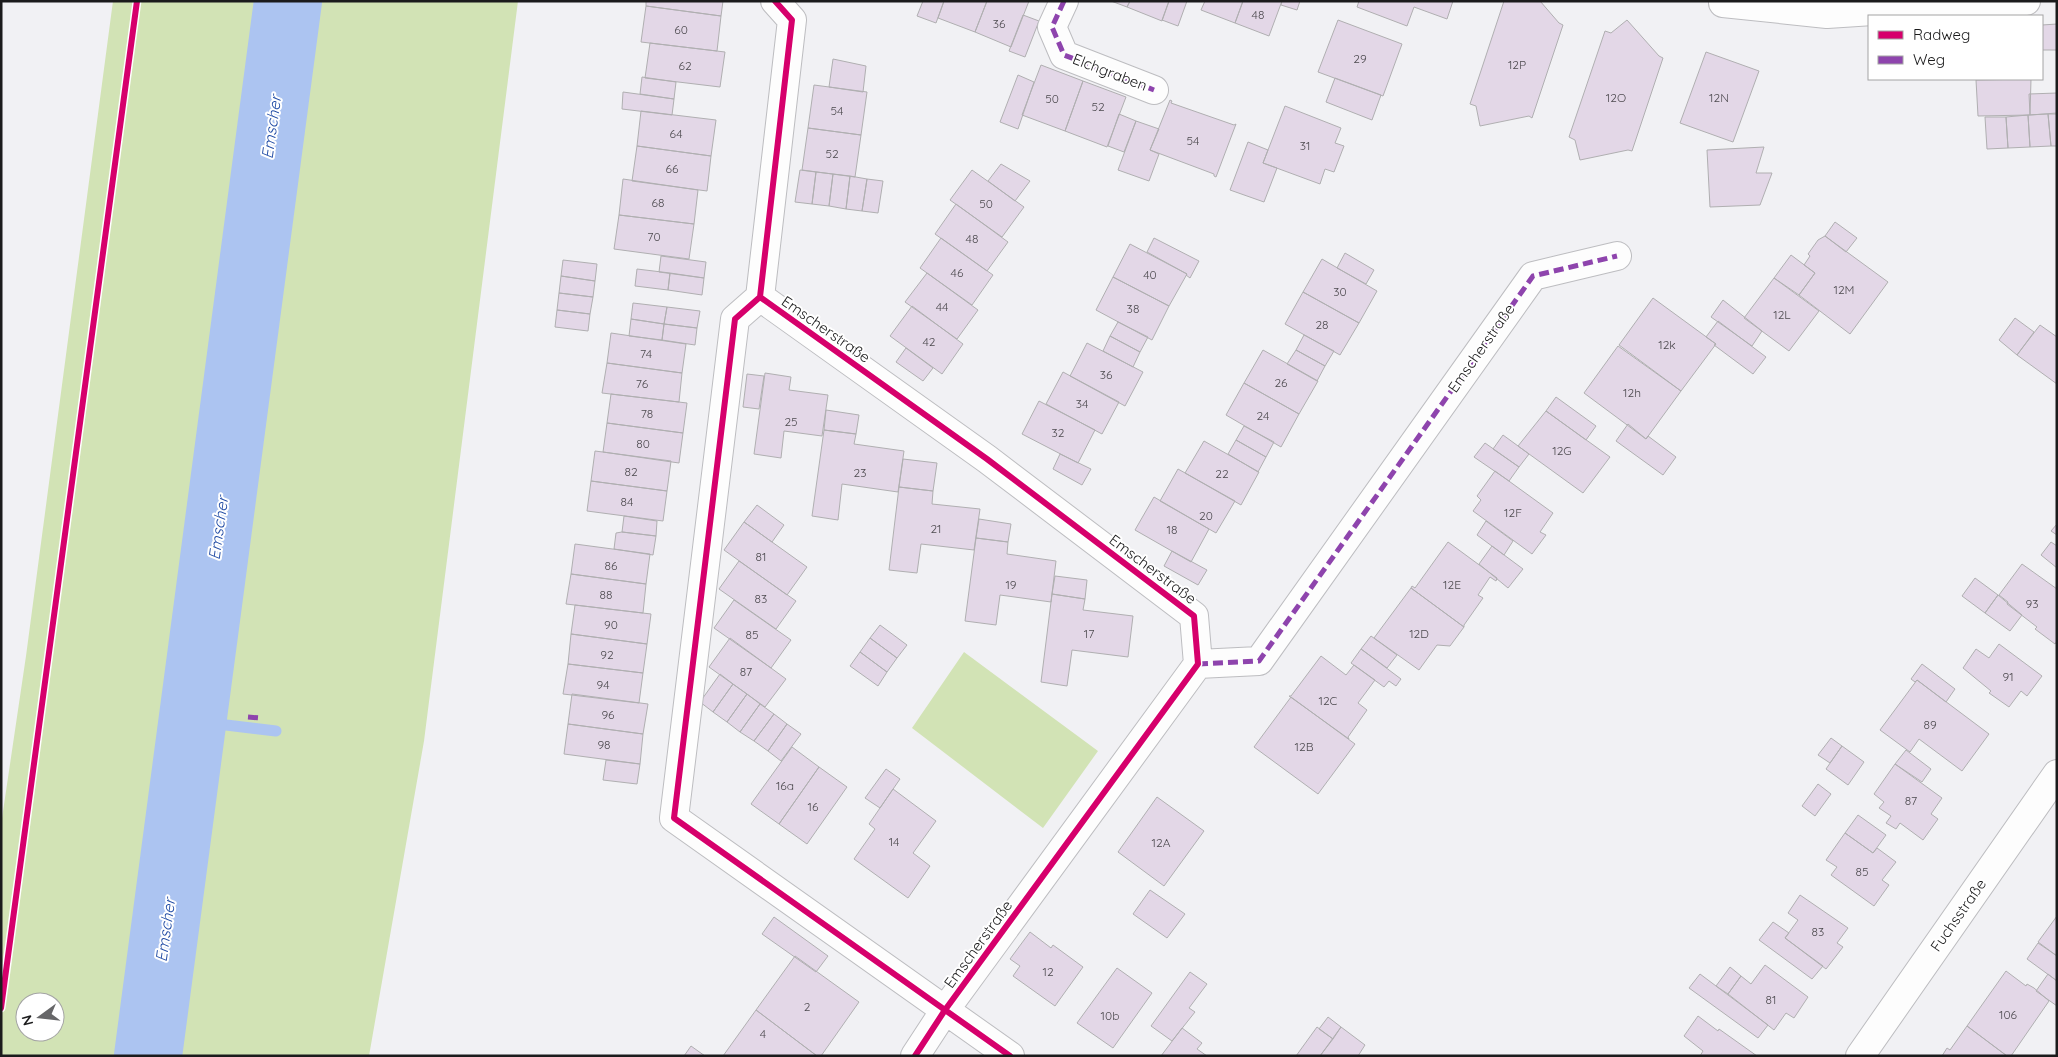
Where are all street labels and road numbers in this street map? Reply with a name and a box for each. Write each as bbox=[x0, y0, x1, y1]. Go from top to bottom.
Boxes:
street label: Elchgraben bbox=[1070, 49, 1150, 95]
street label: Emscherstraße bbox=[778, 291, 874, 367]
street label: Emscherstraße bbox=[1443, 300, 1519, 396]
street label: Emscherstraße bbox=[1106, 530, 1200, 608]
street label: Fuchsstraße bbox=[1926, 875, 1990, 955]
street label: Emscherstraße bbox=[940, 896, 1016, 992]

